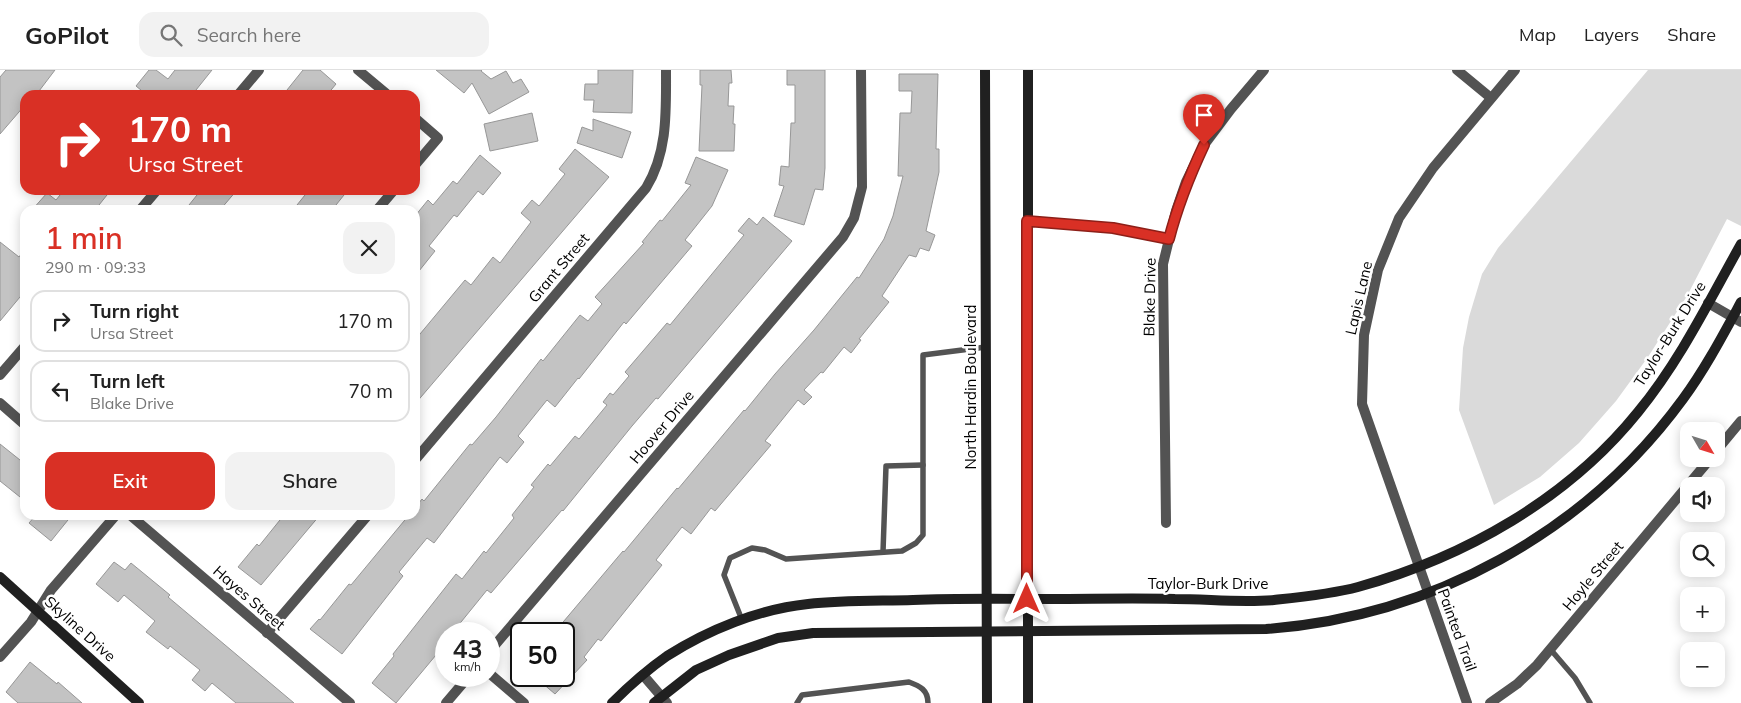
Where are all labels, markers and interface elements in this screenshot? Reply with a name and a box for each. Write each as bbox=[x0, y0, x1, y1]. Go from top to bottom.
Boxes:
search box bbox=[139, 12, 489, 57]
text: GoPilot bbox=[25, 20, 109, 50]
icon: search bbox=[157, 21, 185, 49]
text: Search here bbox=[197, 23, 301, 47]
text: Map bbox=[1519, 23, 1556, 46]
text: Layers bbox=[1584, 23, 1639, 46]
text: Share bbox=[1667, 23, 1716, 46]
pin bbox=[1183, 94, 1225, 145]
icon: arrive bbox=[1190, 101, 1218, 129]
text: 170 m bbox=[128, 107, 232, 151]
icon: right bbox=[45, 110, 110, 175]
text: Ursa Street bbox=[128, 150, 243, 178]
text: 1 min bbox=[45, 219, 123, 257]
button: close bbox=[343, 222, 395, 274]
street label: Grant Street bbox=[524, 229, 593, 306]
text: 290 m · 09:33 bbox=[45, 257, 146, 277]
street label: Blake Drive bbox=[1139, 258, 1160, 336]
street label: Lapis Lane bbox=[1341, 259, 1376, 337]
street label: Taylor-Burk Drive bbox=[1630, 278, 1710, 390]
text: Turn right bbox=[90, 299, 179, 323]
street label: North Hardin Boulevard bbox=[961, 305, 980, 469]
icon: right bbox=[47, 307, 75, 335]
text: 170 m bbox=[337, 309, 393, 333]
text: Ursa Street bbox=[90, 323, 173, 343]
text: Turn left bbox=[90, 369, 165, 393]
icon: left bbox=[47, 377, 75, 405]
text: 70 m bbox=[349, 379, 393, 403]
street label: Hoover Drive bbox=[625, 386, 698, 467]
text: Blake Drive bbox=[90, 393, 174, 413]
north arrow bbox=[1680, 422, 1725, 468]
map controls bbox=[1680, 422, 1725, 687]
button: Exit bbox=[45, 452, 215, 510]
button: Share bbox=[225, 452, 395, 510]
button: sound bbox=[1680, 477, 1725, 522]
button: search bbox=[1680, 532, 1725, 577]
street label: Hoyle Street bbox=[1558, 537, 1627, 614]
street label: Hayes Street bbox=[209, 561, 289, 634]
position arrow bbox=[1000, 572, 1052, 624]
street label: Taylor-Burk Drive bbox=[1148, 574, 1268, 593]
street label: Painted Trail bbox=[1434, 586, 1481, 674]
button: + bbox=[1680, 587, 1725, 632]
street label: Skyline Drive bbox=[41, 592, 120, 665]
speed limit sign: 50 bbox=[510, 622, 575, 687]
text: 43 bbox=[452, 633, 483, 664]
button: − bbox=[1680, 642, 1725, 687]
text: km/h bbox=[454, 659, 481, 674]

